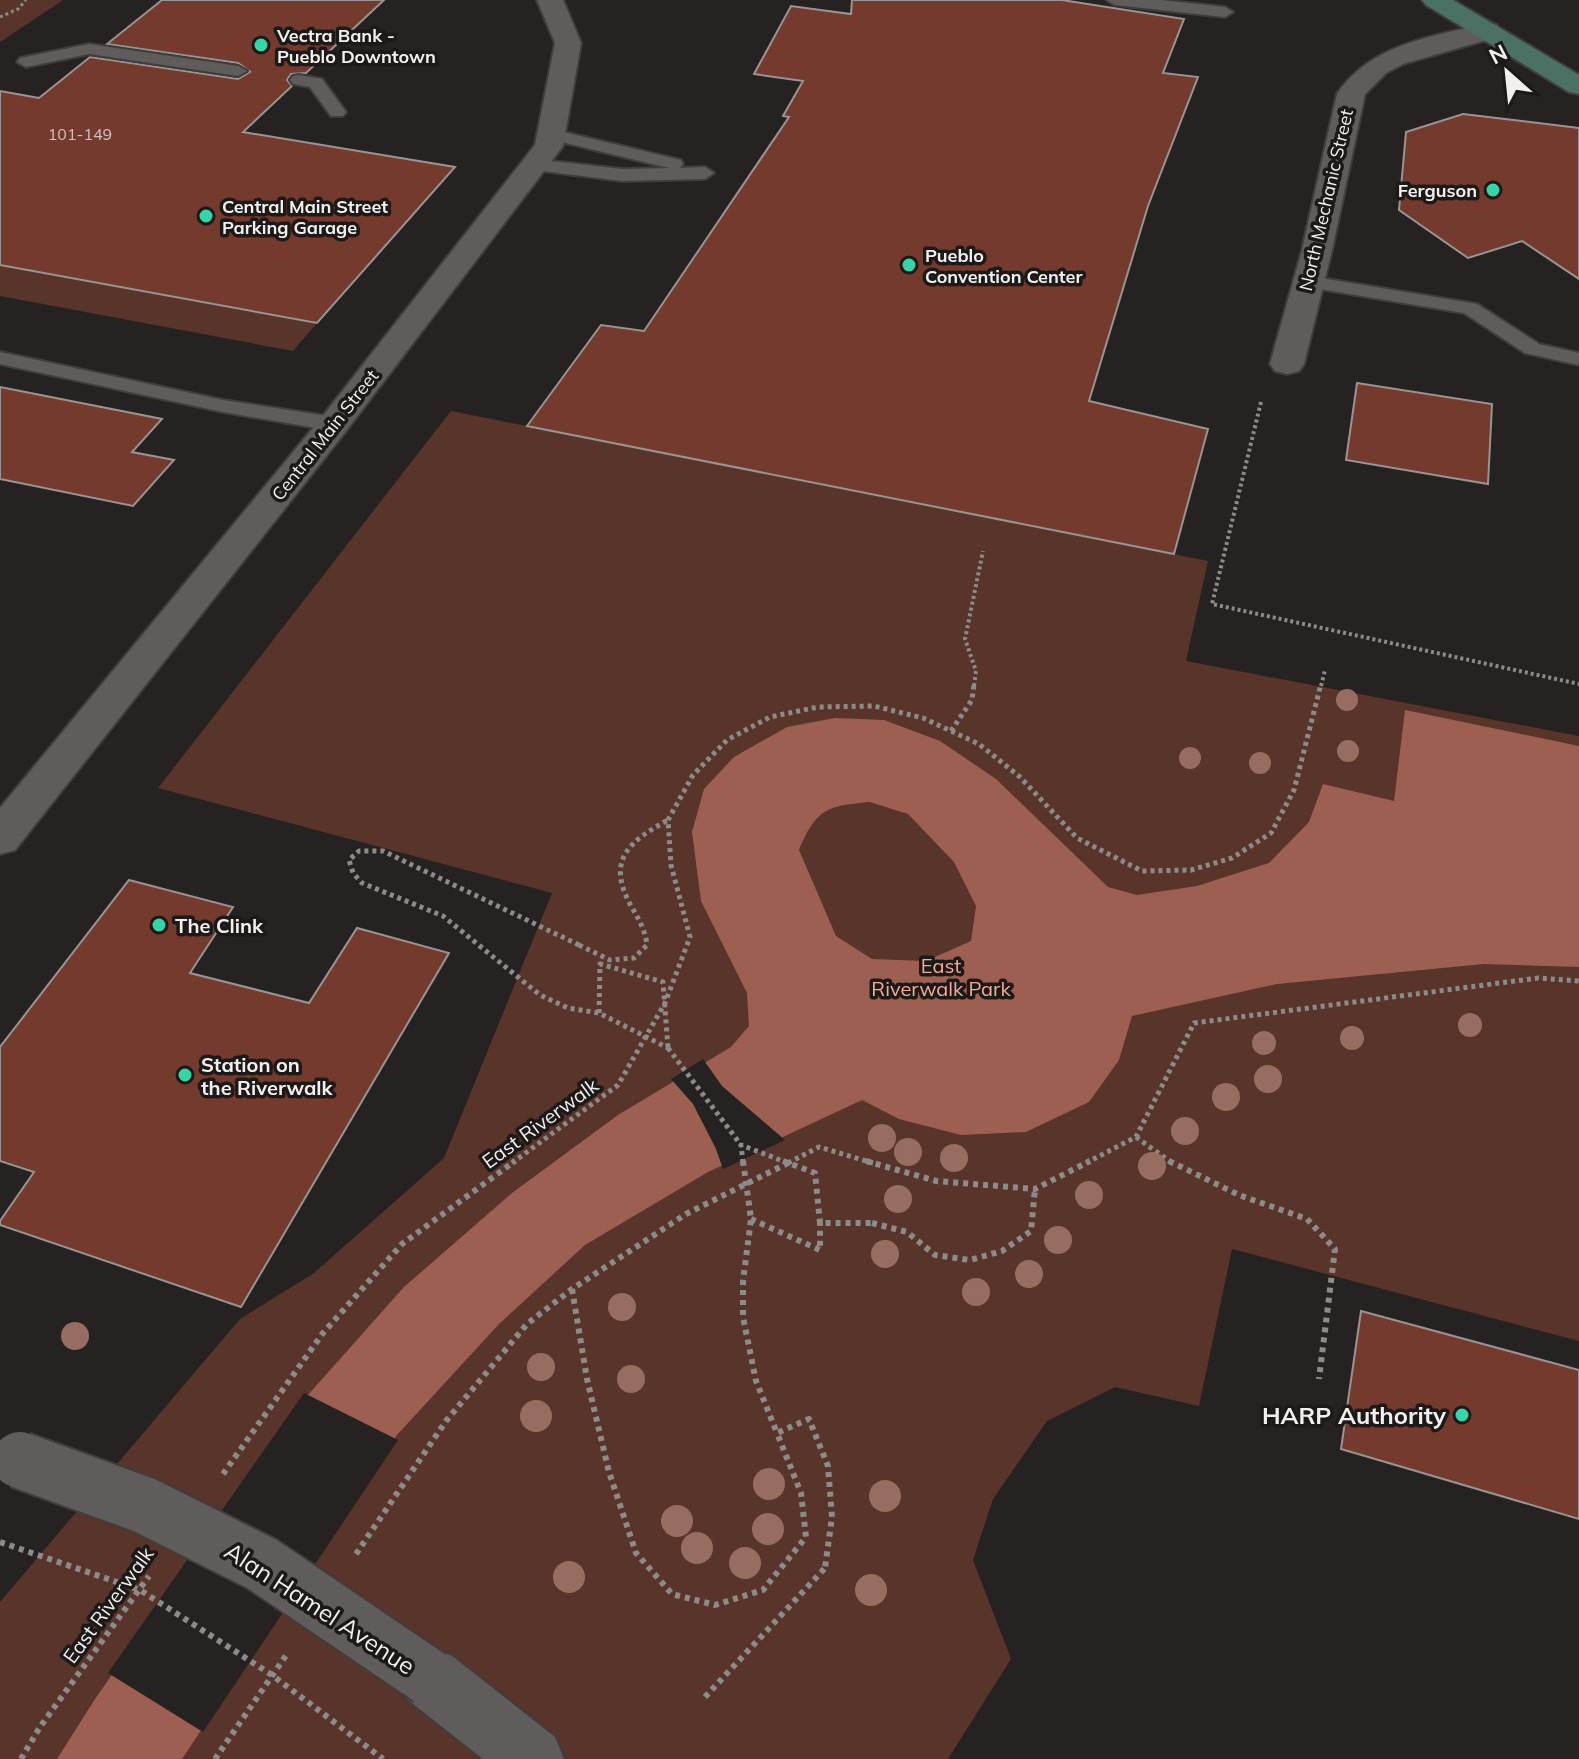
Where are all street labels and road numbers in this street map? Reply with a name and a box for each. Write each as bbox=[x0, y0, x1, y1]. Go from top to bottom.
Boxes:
street label: North Mechanic Street bbox=[1294, 107, 1358, 293]
street label: Central Main Street bbox=[267, 365, 383, 505]
street label: East Riverwalk bbox=[477, 1072, 604, 1174]
street label: Alan Hamel Avenue bbox=[219, 1535, 421, 1681]
street label: East Riverwalk bbox=[57, 1541, 159, 1668]

